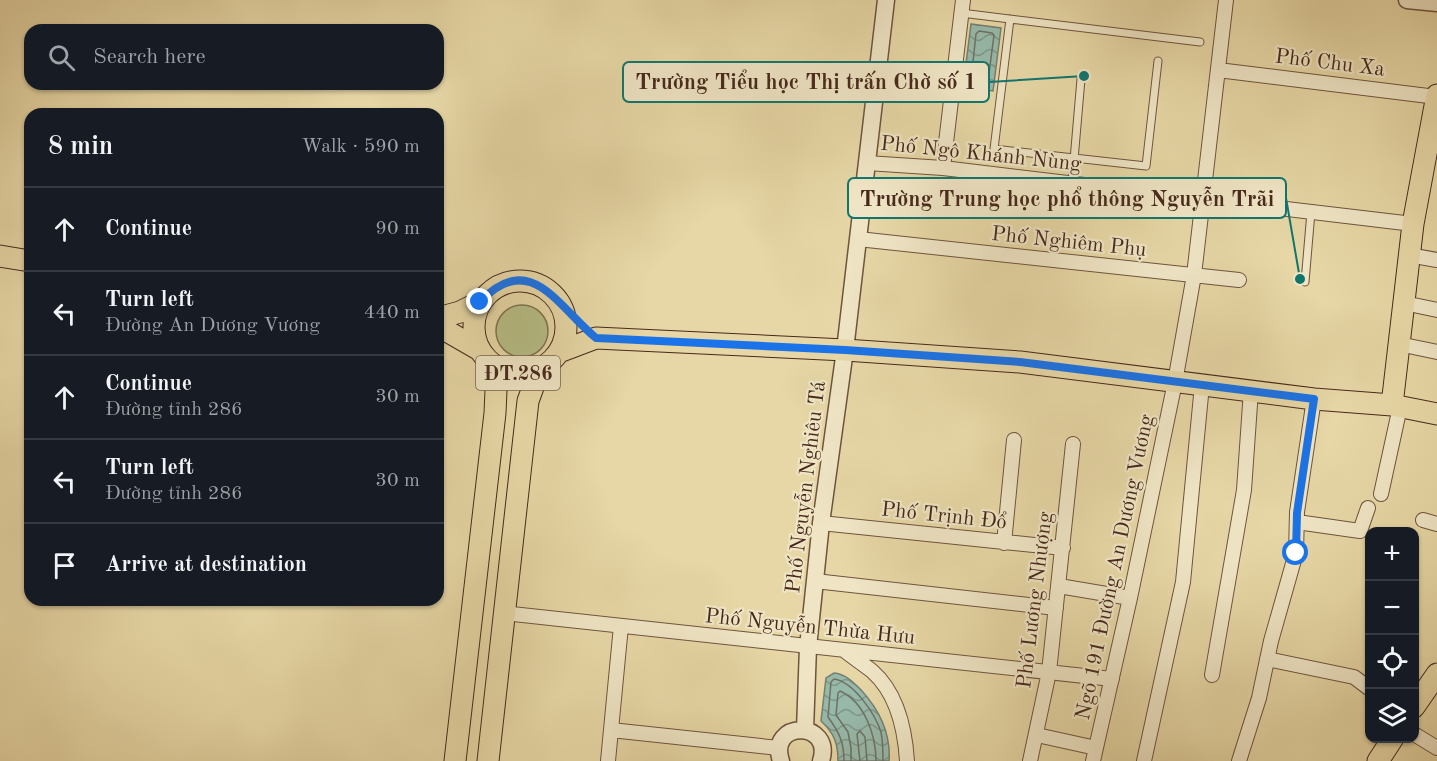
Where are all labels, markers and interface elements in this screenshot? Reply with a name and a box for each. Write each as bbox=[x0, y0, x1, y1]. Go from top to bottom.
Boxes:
search box bbox=[24, 24, 444, 90]
icon: search bbox=[45, 41, 78, 74]
street label: Phố Chu Xa bbox=[1274, 45, 1386, 81]
text: Search here bbox=[93, 46, 206, 68]
callout: Trường Tiểu học Thị trấn Chờ số 1 bbox=[623, 62, 989, 102]
text: Trường Tiểu học Thị trấn Chờ số 1 bbox=[635, 69, 977, 94]
street label: Phố Ngô Khánh Nùng bbox=[879, 132, 1083, 176]
text: 8 min bbox=[48, 134, 113, 160]
text: Walk · 590 m bbox=[301, 137, 420, 157]
callout: Trường Trung học phổ thông Nguyễn Trãi bbox=[848, 178, 1286, 218]
text: Trường Trung học phổ thông Nguyễn Trãi bbox=[860, 186, 1274, 211]
icon: ahead bbox=[48, 213, 81, 246]
text: Continue bbox=[105, 218, 192, 240]
text: 90 m bbox=[375, 219, 420, 239]
street label: Phố Nghiêm Phụ bbox=[990, 223, 1147, 261]
route end bbox=[466, 288, 492, 314]
text: Turn left bbox=[105, 289, 194, 311]
icon: left bbox=[48, 297, 81, 330]
text: 440 m bbox=[364, 303, 420, 323]
text: Đường An Dương Vương bbox=[105, 316, 320, 336]
road number: ĐT.286 bbox=[476, 356, 560, 390]
text: Continue bbox=[105, 373, 192, 395]
street label: Phố Nguyễn Nghiêu Tá bbox=[781, 379, 830, 595]
icon: ahead bbox=[48, 381, 81, 414]
text: 30 m bbox=[375, 387, 420, 407]
text: Đường tỉnh 286 bbox=[105, 400, 243, 420]
street label: Ngõ 191 Đường An Dương Vương bbox=[1073, 412, 1158, 722]
text: Turn left bbox=[105, 457, 194, 479]
icon: left bbox=[48, 465, 81, 498]
text: 30 m bbox=[375, 471, 420, 491]
text: Đường tỉnh 286 bbox=[105, 484, 243, 504]
street label: Phố Trịnh Đổ bbox=[880, 497, 1008, 534]
street label: Phố Lương Nhượng bbox=[1013, 510, 1057, 690]
map controls bbox=[1365, 527, 1419, 743]
button: + bbox=[1365, 527, 1419, 581]
route start bbox=[1282, 539, 1308, 565]
icon: arrive bbox=[48, 549, 81, 582]
text: Arrive at destination bbox=[105, 554, 307, 576]
button: − bbox=[1365, 581, 1419, 635]
street label: Phố Nguyễn Thừa Hưu bbox=[704, 604, 916, 649]
button: locate bbox=[1365, 635, 1419, 689]
button: layers bbox=[1365, 689, 1419, 743]

